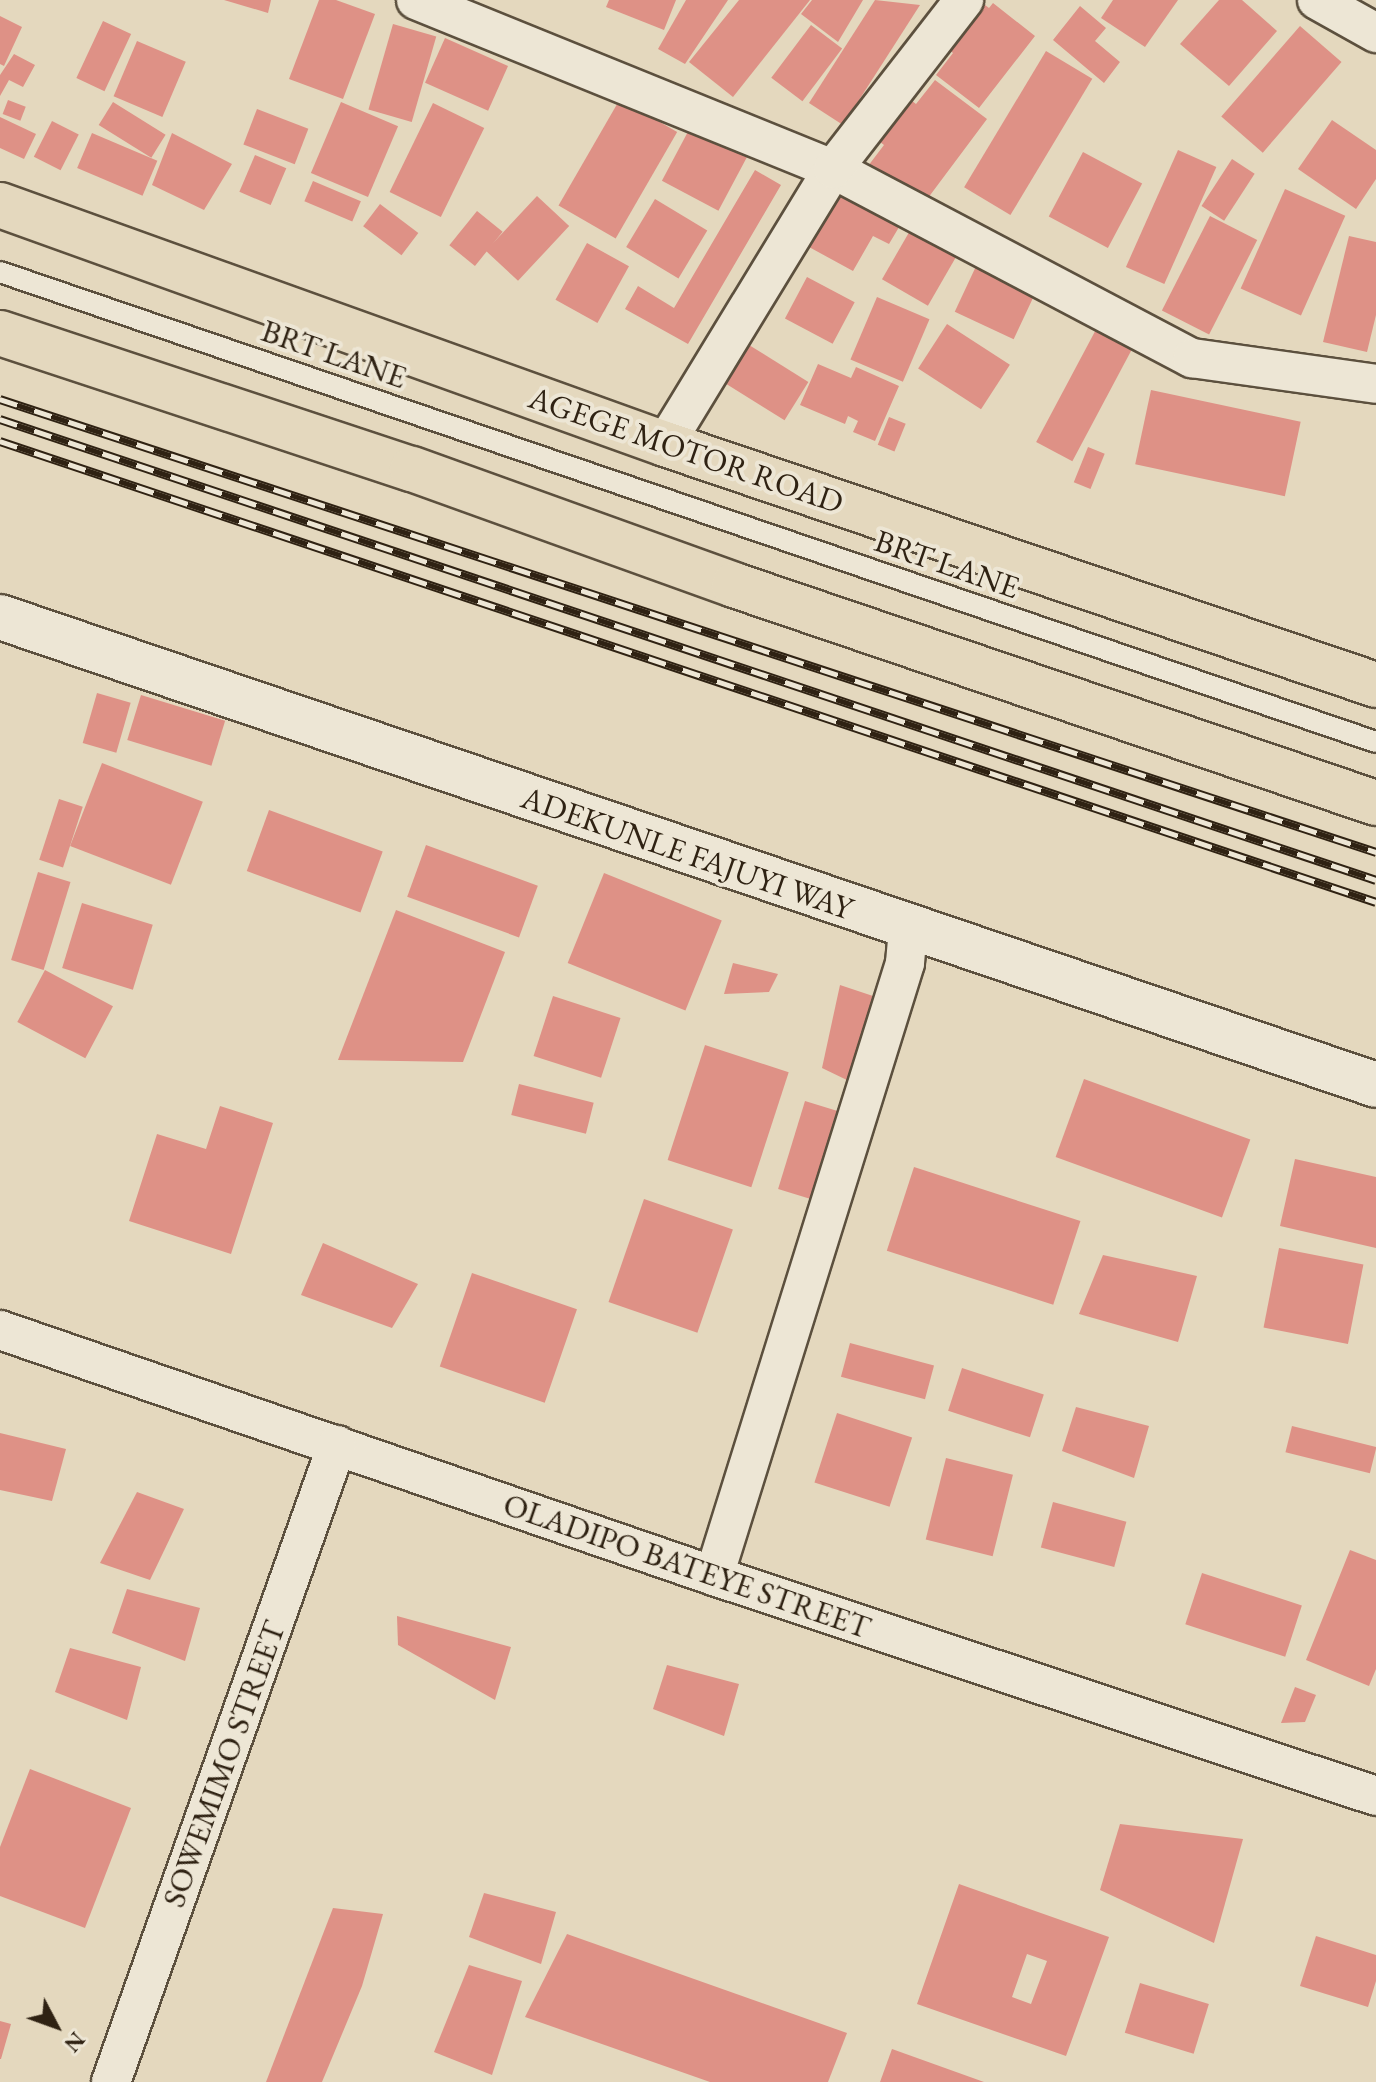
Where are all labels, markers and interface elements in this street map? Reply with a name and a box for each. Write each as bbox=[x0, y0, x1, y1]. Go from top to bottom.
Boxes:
street label: BRT LANE bbox=[257, 311, 411, 397]
street label: AGEGE MOTOR ROAD bbox=[524, 378, 848, 522]
street label: BRT LANE bbox=[870, 521, 1024, 607]
street label: ADEKUNLE FAJUYI WAY bbox=[516, 778, 858, 928]
street label: OLADIPO BATEYE STREET bbox=[498, 1485, 876, 1647]
street label: SOWEMIMO STREET bbox=[154, 1616, 294, 1912]
north arrow bbox=[16, 1986, 96, 2066]
text: N bbox=[58, 2026, 91, 2058]

